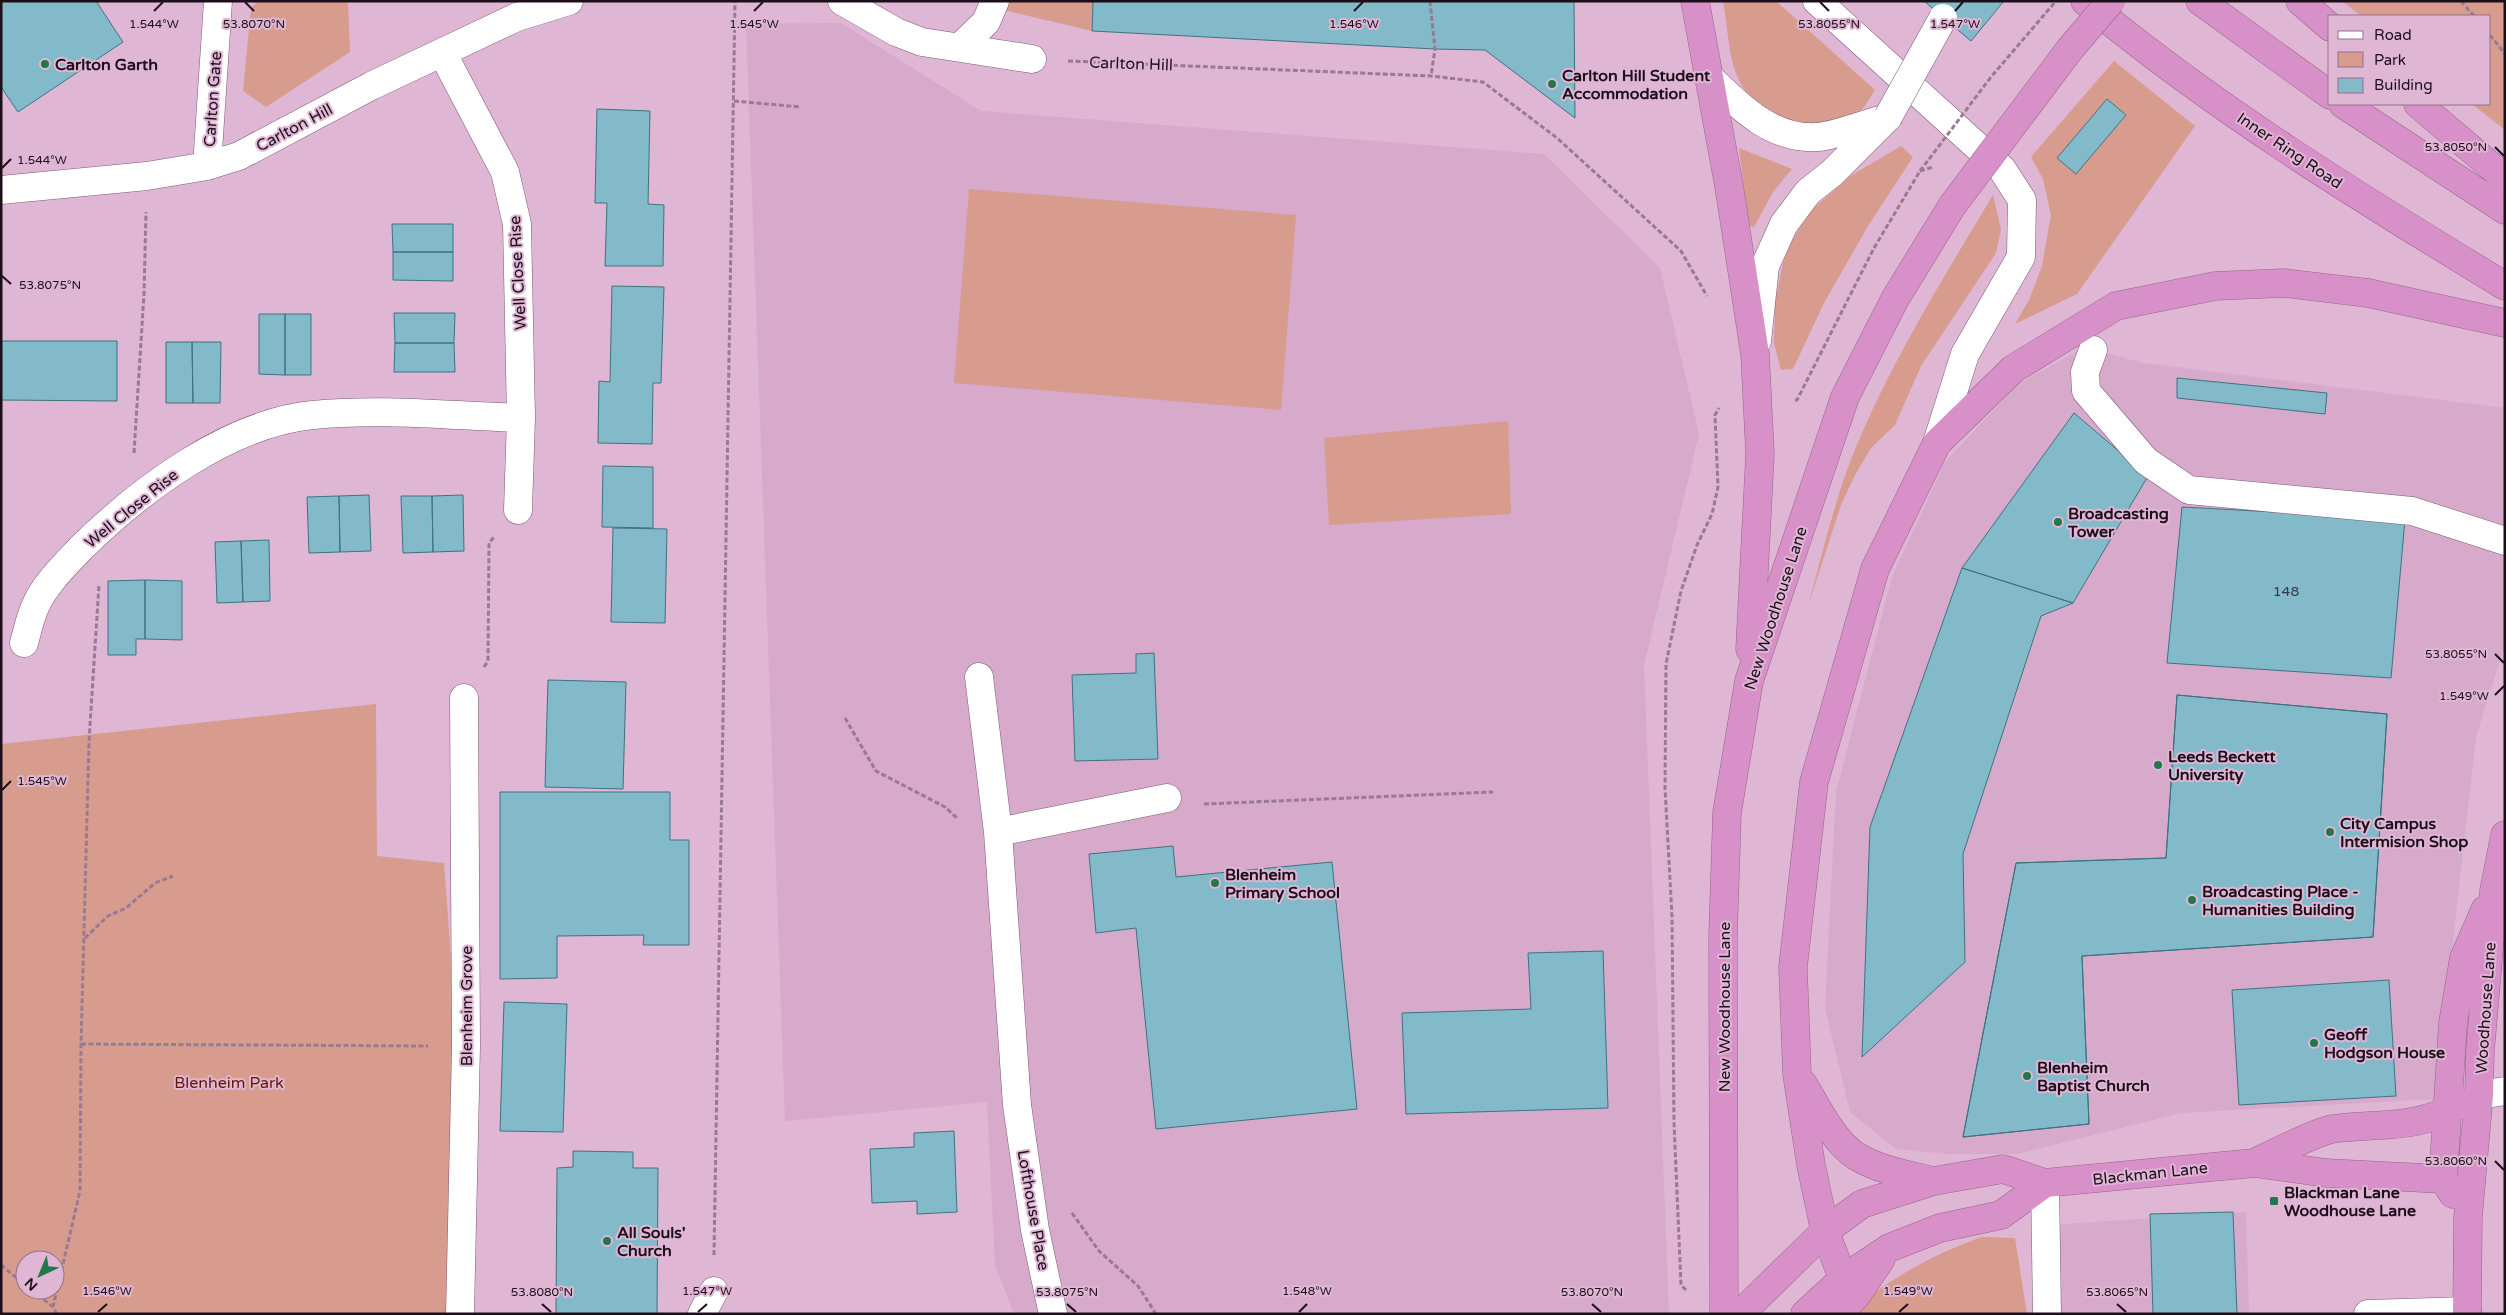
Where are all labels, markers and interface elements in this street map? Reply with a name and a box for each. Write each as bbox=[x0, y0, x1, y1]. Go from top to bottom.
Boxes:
legend bbox=[2328, 15, 2491, 105]
text: 1.544°W bbox=[129, 17, 179, 31]
text: 53.8070°N bbox=[223, 17, 285, 31]
text: 1.545°W bbox=[729, 17, 779, 31]
text: 1.546°W bbox=[1329, 17, 1379, 31]
text: 53.8055°N bbox=[1798, 17, 1860, 31]
text: 1.547°W bbox=[1930, 17, 1980, 31]
text: Road bbox=[2374, 26, 2412, 44]
street label: Carlton Gate bbox=[200, 51, 226, 148]
text: Park bbox=[2374, 51, 2406, 69]
street label: Carlton Hill bbox=[1089, 53, 1173, 75]
place label: Carlton Garth bbox=[55, 55, 158, 75]
marker: Carlton Garth bbox=[39, 58, 51, 70]
place label: Carlton Hill Student Accommodation bbox=[1562, 66, 1711, 104]
text: Building bbox=[2374, 76, 2433, 94]
marker: Carlton Hill Student Accommodation bbox=[1546, 78, 1558, 90]
street label: Carlton Hill bbox=[253, 99, 336, 156]
street label: Inner Ring Road bbox=[2233, 108, 2346, 193]
text: 53.8050°N bbox=[2425, 140, 2487, 154]
text: 1.544°W bbox=[17, 153, 67, 167]
street label: Well Close Rise bbox=[505, 215, 531, 331]
text: 53.8075°N bbox=[19, 278, 81, 292]
street label: Well Close Rise bbox=[81, 465, 182, 553]
place label: Broadcasting Tower bbox=[2067, 504, 2169, 542]
marker: Broadcasting Tower bbox=[2052, 516, 2064, 528]
street label: New Woodhouse Lane bbox=[1740, 524, 1812, 693]
house number: 148 bbox=[2273, 583, 2299, 600]
text: 53.8055°N bbox=[2425, 647, 2487, 661]
text: 1.549°W bbox=[2439, 689, 2489, 703]
place label: Leeds Beckett University bbox=[2168, 747, 2277, 785]
marker: Leeds Beckett University bbox=[2152, 759, 2164, 771]
text: 1.545°W bbox=[17, 774, 67, 788]
place label: City Campus Intermision Shop bbox=[2340, 814, 2468, 852]
marker: City Campus Intermision Shop bbox=[2324, 826, 2336, 838]
place label: Blenheim Primary School bbox=[1225, 865, 1340, 903]
marker: Blenheim Primary School bbox=[1209, 877, 1221, 889]
place label: Broadcasting Place - Humanities Building bbox=[2202, 882, 2359, 920]
marker: Broadcasting Place - Humanities Building bbox=[2186, 894, 2198, 906]
street label: New Woodhouse Lane bbox=[1715, 922, 1735, 1092]
street label: Woodhouse Lane bbox=[2471, 941, 2501, 1075]
street label: Blenheim Grove bbox=[457, 946, 477, 1066]
place label: Geoff Hodgson House bbox=[2324, 1025, 2445, 1063]
marker: Geoff Hodgson House bbox=[2308, 1037, 2320, 1049]
place label: Blenheim Baptist Church bbox=[2037, 1058, 2150, 1096]
marker: Blenheim Baptist Church bbox=[2021, 1070, 2033, 1082]
park label: Blenheim Park bbox=[174, 1073, 284, 1093]
street label: Lofthouse Place bbox=[1013, 1148, 1053, 1272]
text: 53.8060°N bbox=[2425, 1154, 2487, 1168]
street label: Blackman Lane bbox=[2091, 1158, 2209, 1190]
place label: Blackman Lane Woodhouse Lane bbox=[2284, 1183, 2416, 1221]
marker: Blackman Lane Woodhouse Lane bbox=[2268, 1195, 2280, 1207]
place label: All Souls' Church bbox=[617, 1223, 686, 1261]
marker: All Souls' Church bbox=[601, 1235, 613, 1247]
north arrow bbox=[15, 1250, 65, 1300]
text: N bbox=[21, 1274, 41, 1294]
text: 1.546°W bbox=[82, 1284, 132, 1298]
text: 1.547°W bbox=[682, 1284, 732, 1298]
text: 1.548°W bbox=[1282, 1284, 1332, 1298]
text: 1.549°W bbox=[1883, 1284, 1933, 1298]
text: 53.8080°N bbox=[511, 1285, 573, 1299]
text: 53.8075°N bbox=[1036, 1285, 1098, 1299]
text: 53.8070°N bbox=[1561, 1285, 1623, 1299]
text: 53.8065°N bbox=[2086, 1285, 2148, 1299]

